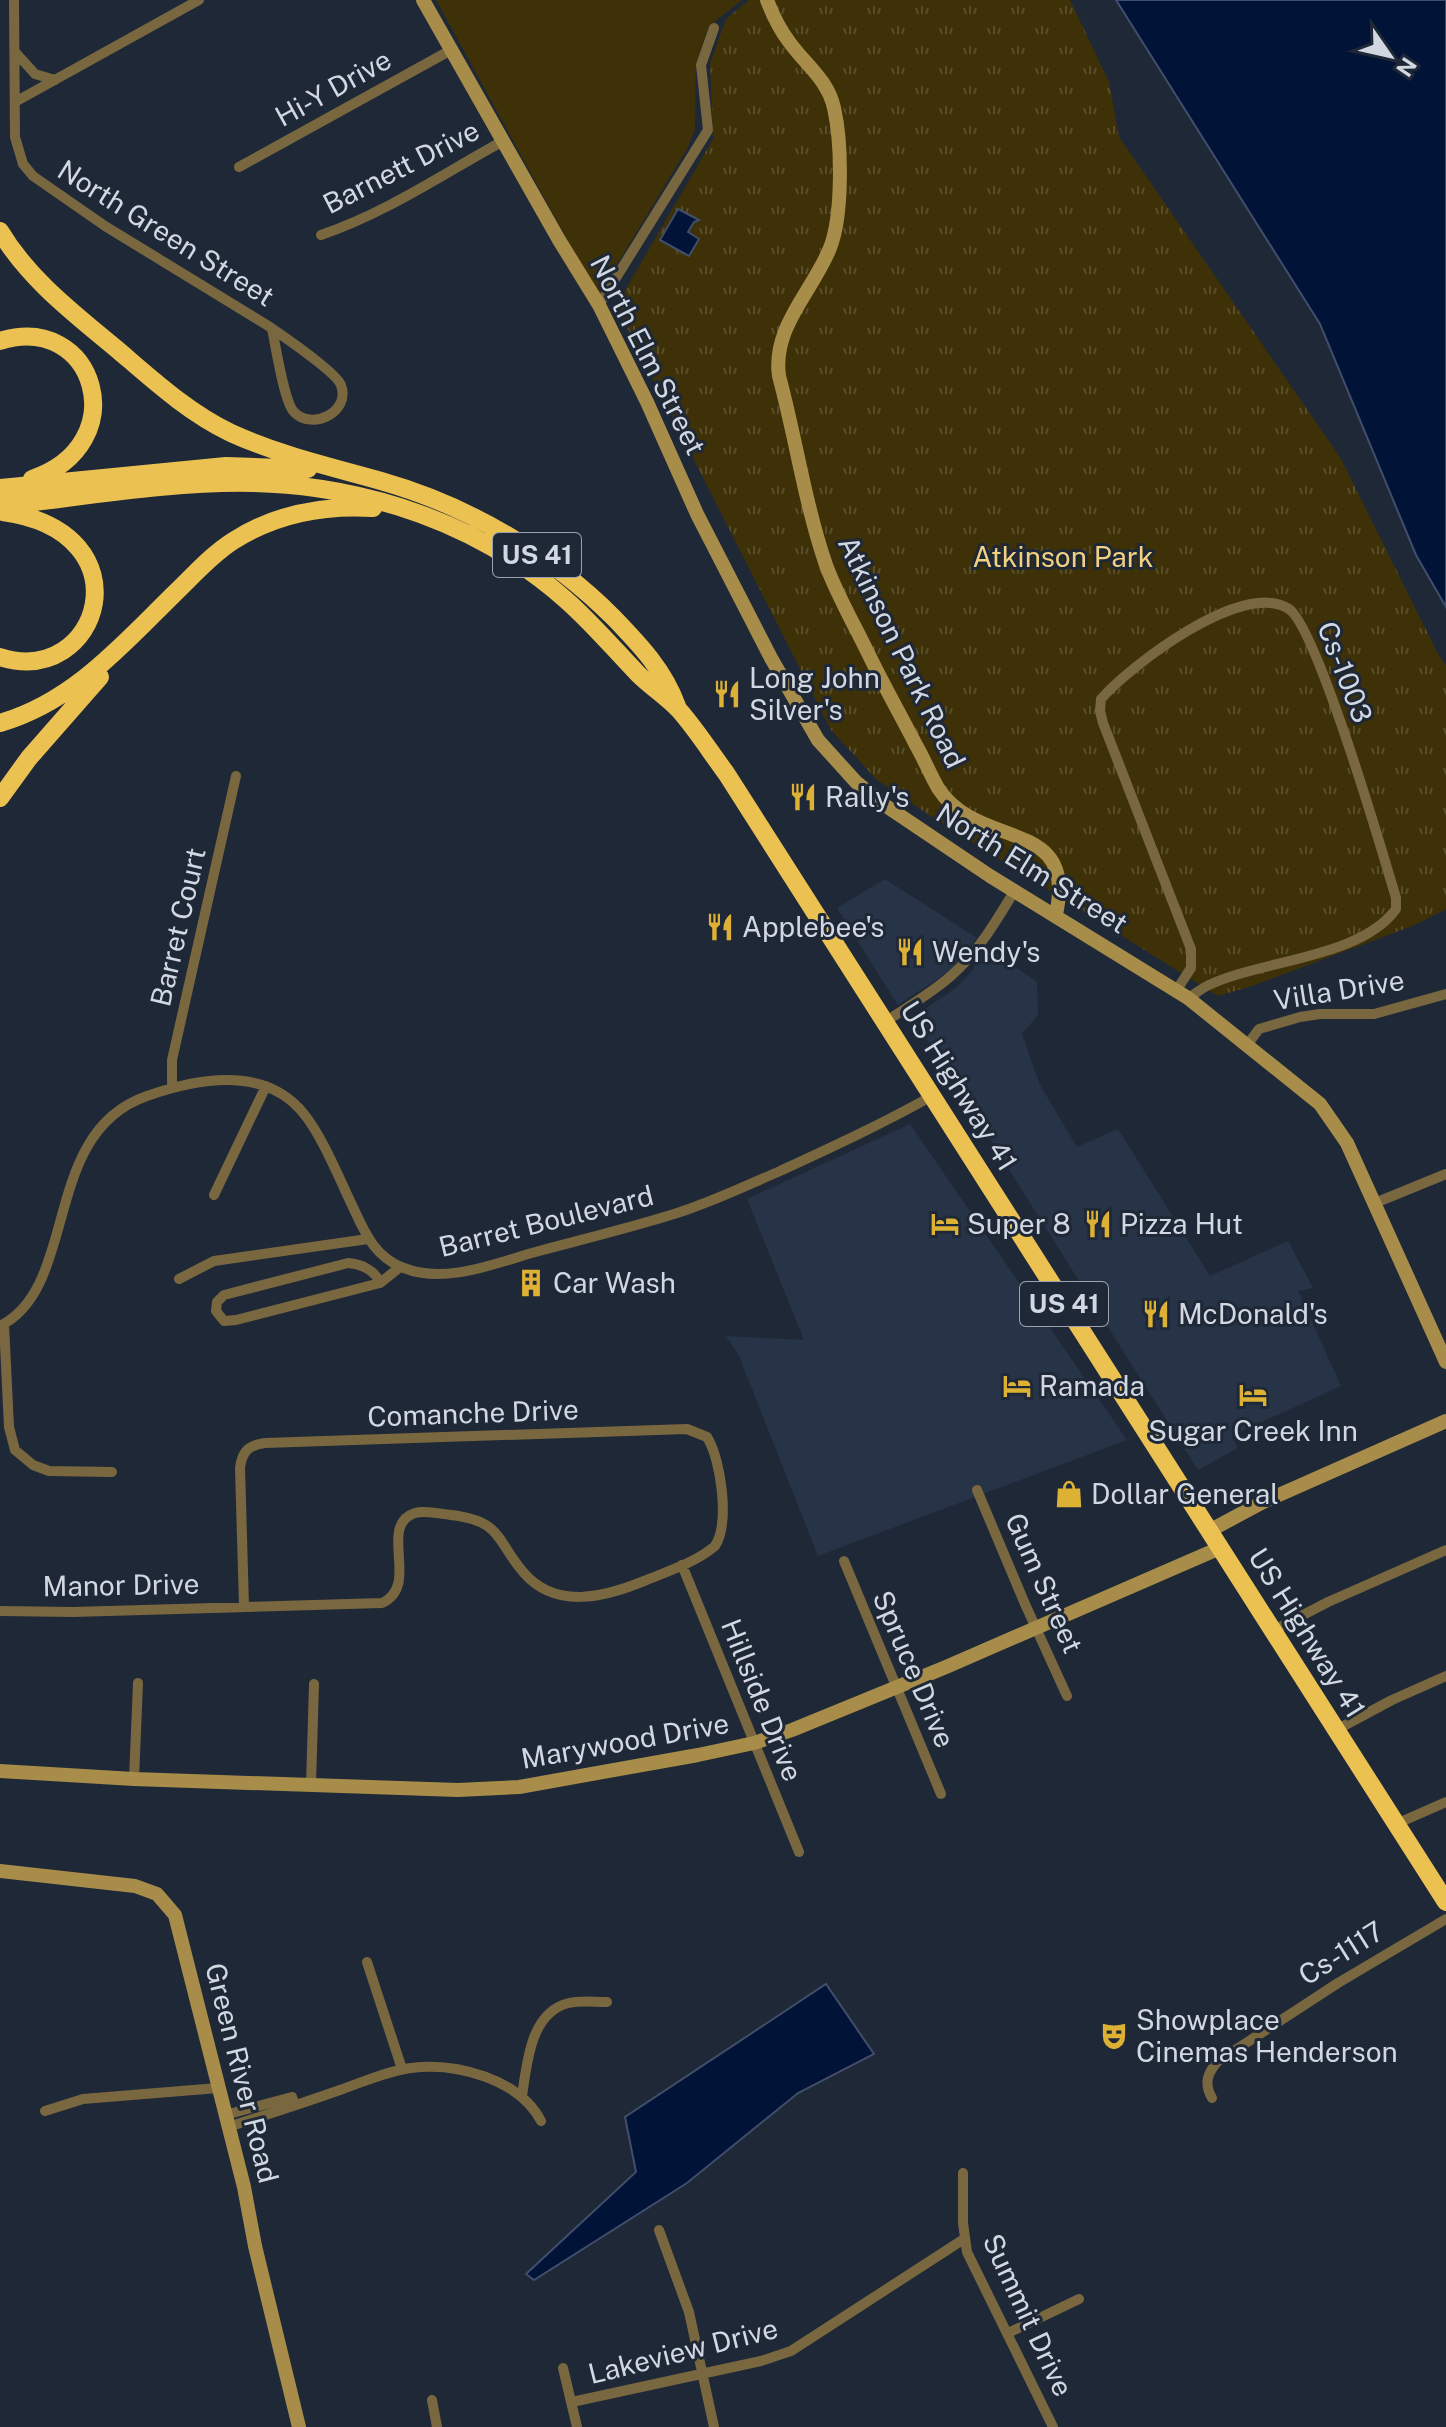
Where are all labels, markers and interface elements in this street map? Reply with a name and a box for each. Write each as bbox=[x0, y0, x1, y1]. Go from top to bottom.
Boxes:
north arrow bbox=[1350, 16, 1430, 96]
street label: Hi-Y Drive bbox=[269, 42, 396, 133]
text: N bbox=[1391, 53, 1422, 82]
street label: Barnett Drive bbox=[317, 113, 484, 220]
street label: North Green Street bbox=[52, 153, 281, 313]
street label: North Elm Street bbox=[584, 250, 713, 460]
street label: Atkinson Park Road bbox=[832, 530, 973, 773]
road number: US 41 bbox=[493, 533, 581, 577]
park label: Atkinson Park bbox=[973, 540, 1153, 573]
street label: Cs-1003 bbox=[1311, 616, 1380, 727]
place label: Long John Silver's bbox=[749, 661, 880, 726]
restaurant icon: Long John Silver's bbox=[712, 679, 742, 709]
place label: Rally's bbox=[825, 780, 909, 813]
restaurant icon: Rally's bbox=[788, 782, 818, 812]
street label: North Elm Street bbox=[931, 795, 1134, 940]
street label: Barret Court bbox=[143, 844, 212, 1009]
place label: Applebee's bbox=[742, 910, 884, 943]
restaurant icon: Applebee's bbox=[705, 912, 735, 942]
place label: Wendy's bbox=[932, 935, 1040, 968]
restaurant icon: Wendy's bbox=[895, 937, 925, 967]
street label: Villa Drive bbox=[1271, 963, 1407, 1016]
street label: US Highway 41 bbox=[894, 995, 1025, 1177]
street label: Barret Boulevard bbox=[435, 1178, 657, 1263]
place label: Super 8 bbox=[967, 1207, 1071, 1240]
place label: Pizza Hut bbox=[1120, 1207, 1243, 1240]
hotel icon: Super 8 bbox=[930, 1209, 960, 1239]
restaurant icon: Pizza Hut bbox=[1083, 1209, 1113, 1239]
place label: Car Wash bbox=[553, 1266, 676, 1299]
building icon: Car Wash bbox=[516, 1268, 546, 1298]
road number: US 41 bbox=[1020, 1282, 1108, 1326]
place label: McDonald's bbox=[1178, 1297, 1328, 1330]
restaurant icon: McDonald's bbox=[1141, 1299, 1171, 1329]
place label: Ramada bbox=[1039, 1369, 1145, 1402]
hotel icon: Ramada bbox=[1002, 1371, 1032, 1401]
hotel icon: Sugar Creek Inn bbox=[1238, 1380, 1268, 1410]
street label: Comanche Drive bbox=[367, 1392, 579, 1433]
place label: Sugar Creek Inn bbox=[1148, 1414, 1358, 1447]
place label: Dollar General bbox=[1091, 1477, 1279, 1510]
shop icon: Dollar General bbox=[1054, 1479, 1084, 1509]
street label: Gum Street bbox=[999, 1508, 1090, 1658]
street label: US Highway 41 bbox=[1242, 1542, 1373, 1724]
street label: Manor Drive bbox=[42, 1567, 200, 1602]
street label: Spruce Drive bbox=[867, 1585, 962, 1752]
street label: Hillside Drive bbox=[715, 1614, 810, 1786]
street label: Marywood Drive bbox=[518, 1706, 731, 1775]
street label: Cs-1117 bbox=[1292, 1914, 1389, 1991]
street label: Green River Road bbox=[199, 1960, 286, 2186]
place label: Showplace Cinemas Henderson bbox=[1136, 2003, 1398, 2068]
theatre icon: Showplace Cinemas Henderson bbox=[1099, 2021, 1129, 2051]
street label: Summit Drive bbox=[976, 2228, 1080, 2401]
street label: Lakeview Drive bbox=[585, 2311, 781, 2390]

